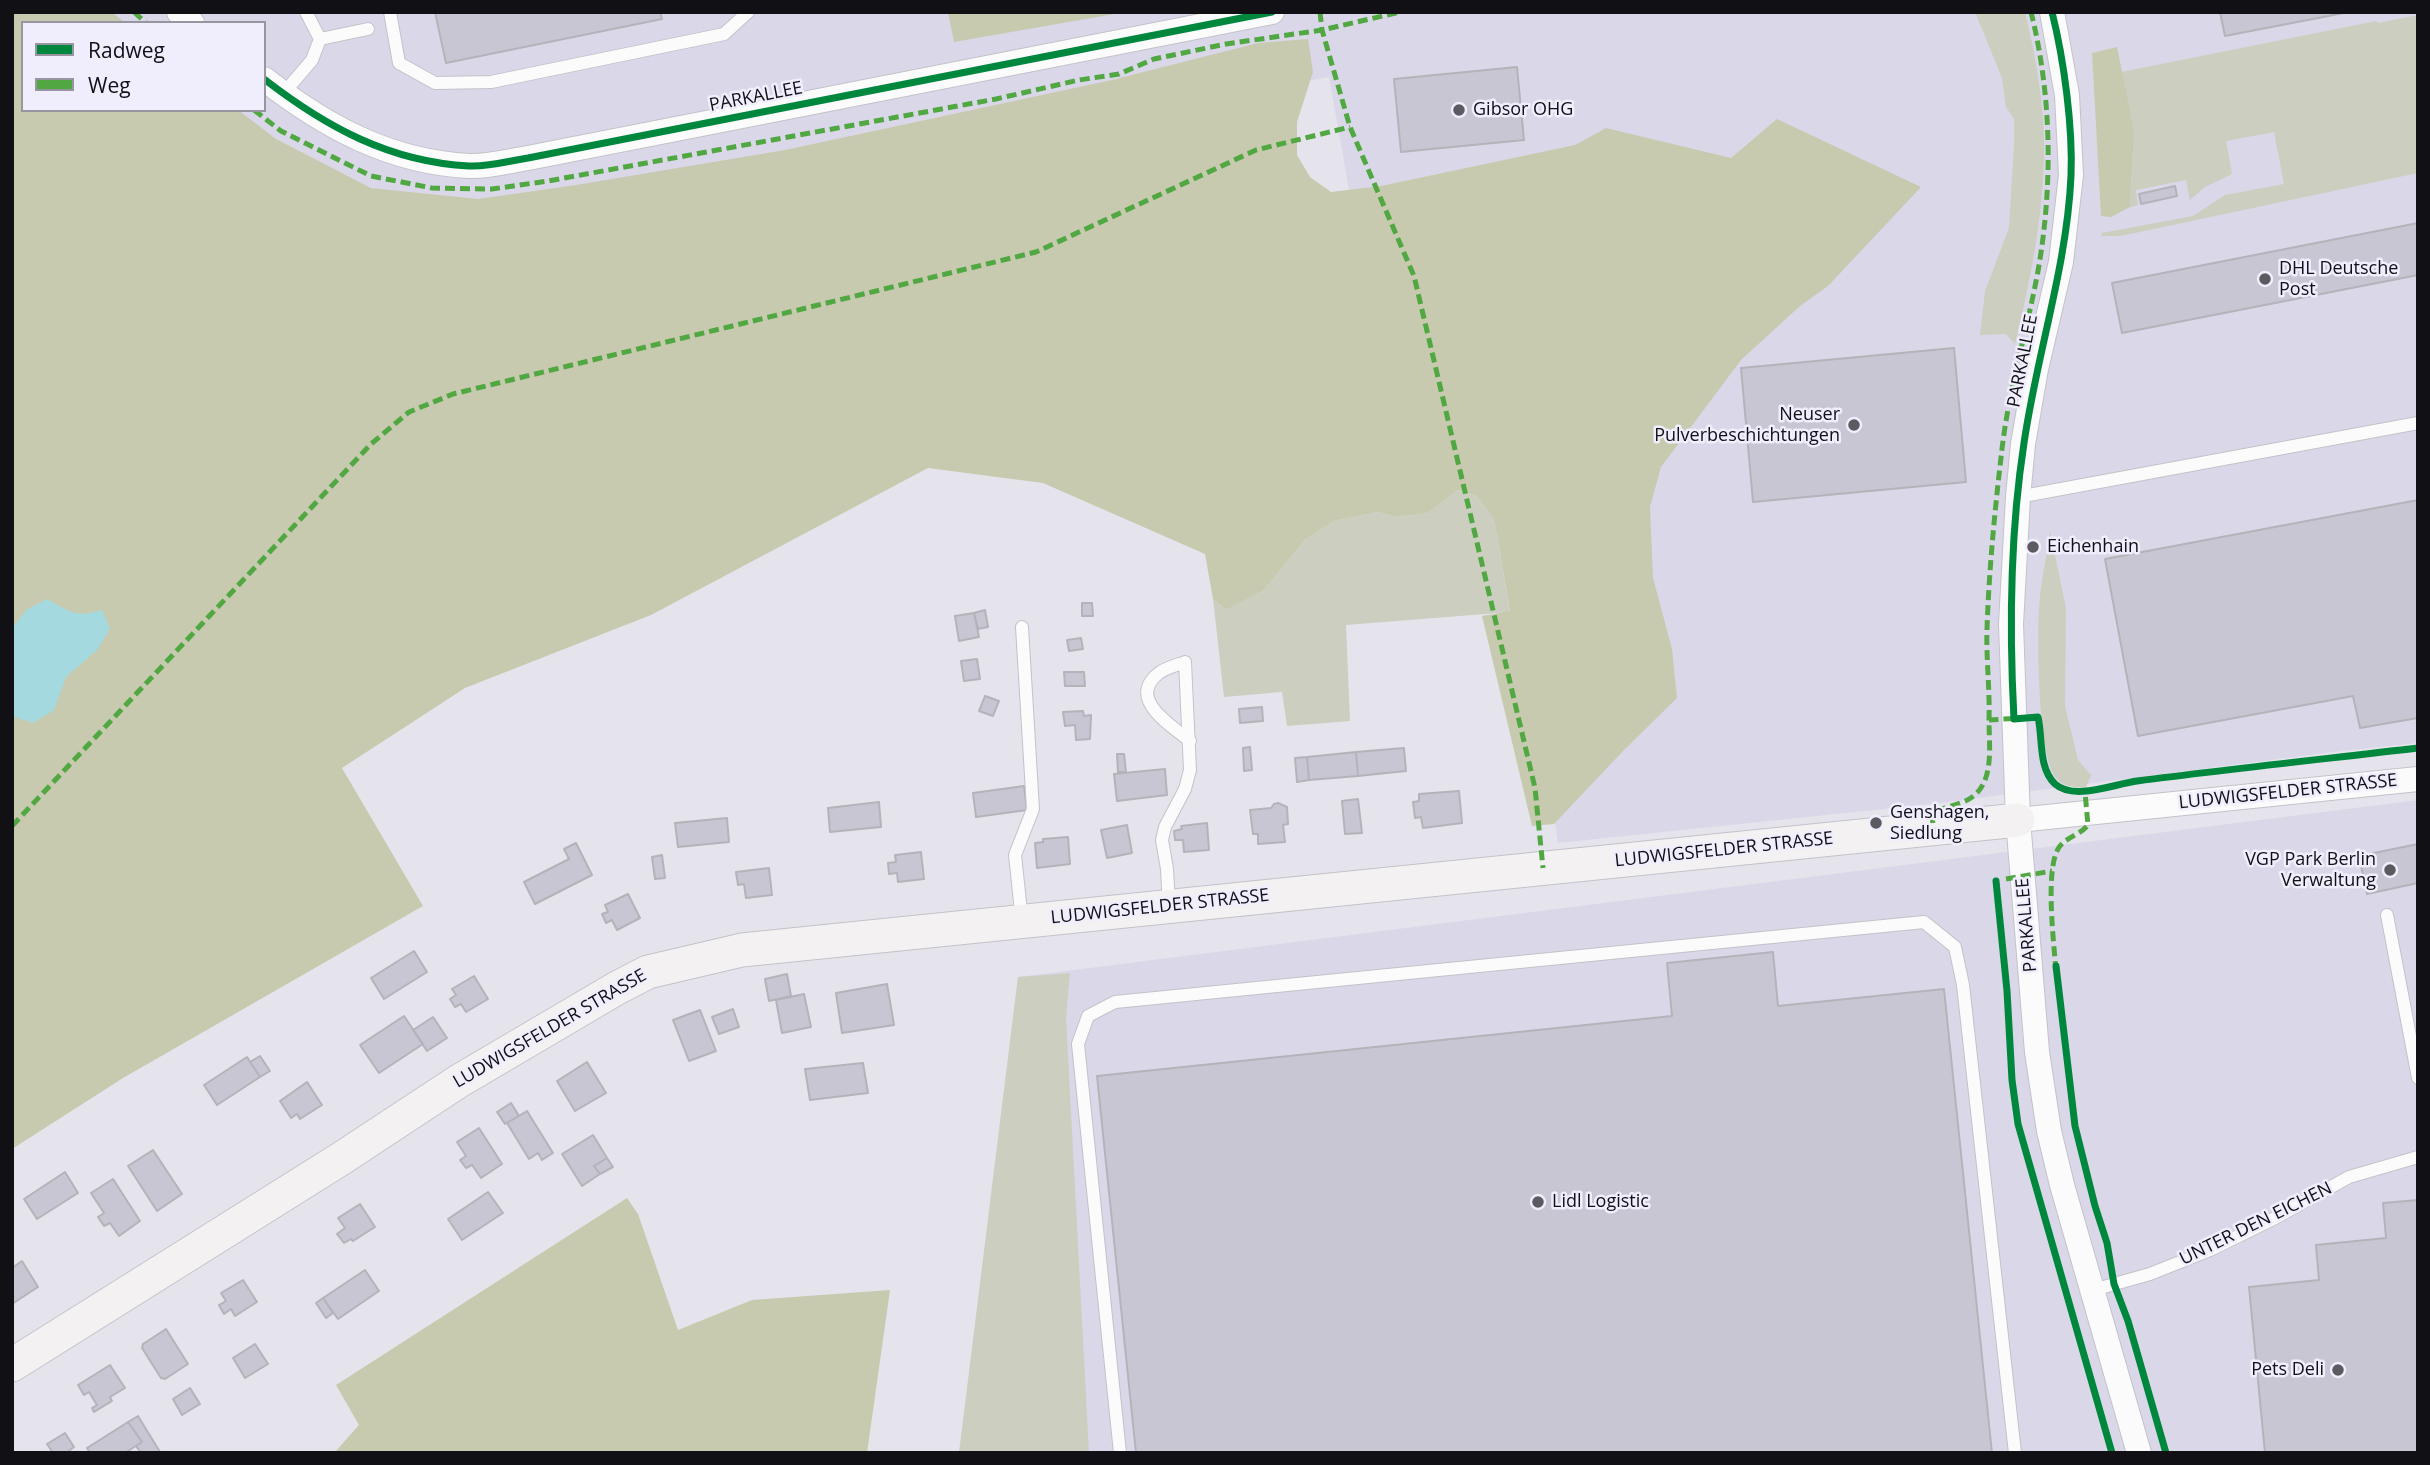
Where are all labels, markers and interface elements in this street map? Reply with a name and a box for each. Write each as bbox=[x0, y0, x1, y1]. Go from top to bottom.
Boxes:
legend bbox=[21, 21, 266, 112]
text: Radweg bbox=[88, 36, 165, 64]
text: Weg bbox=[88, 71, 131, 99]
street label: PARKALLEE bbox=[708, 77, 804, 117]
place label: Gibsor OHG bbox=[1473, 99, 1573, 121]
marker: Gibsor OHG bbox=[1451, 102, 1467, 118]
place label: DHL Deutsche Post bbox=[2279, 258, 2398, 300]
marker: DHL Deutsche Post bbox=[2257, 271, 2273, 287]
street label: PARKALLEE bbox=[2003, 313, 2043, 409]
place label: Neuser Pulverbeschichtungen bbox=[1654, 404, 1840, 446]
marker: Neuser Pulverbeschichtungen bbox=[1846, 417, 1862, 433]
place label: Eichenhain bbox=[2047, 536, 2139, 558]
marker: Eichenhain bbox=[2025, 539, 2041, 555]
street label: LUDWIGSFELDER STRASSE bbox=[2178, 770, 2398, 814]
place label: Genshagen, Siedlung bbox=[1890, 802, 1989, 844]
marker: Genshagen, Siedlung bbox=[1868, 815, 1884, 831]
street label: LUDWIGSFELDER STRASSE bbox=[1614, 828, 1834, 872]
place label: VGP Park Berlin Verwaltung bbox=[2245, 849, 2376, 892]
marker: VGP Park Berlin Verwaltung bbox=[2382, 862, 2398, 878]
street label: PARKALLEE bbox=[2012, 877, 2042, 973]
street label: LUDWIGSFELDER STRASSE bbox=[1050, 885, 1270, 929]
street label: LUDWIGSFELDER STRASSE bbox=[449, 965, 651, 1093]
street label: UNTER DEN EICHEN bbox=[2176, 1178, 2336, 1270]
place label: Lidl Logistic bbox=[1552, 1191, 1649, 1213]
marker: Lidl Logistic bbox=[1530, 1194, 1546, 1210]
place label: Pets Deli bbox=[2251, 1359, 2324, 1381]
marker: Pets Deli bbox=[2330, 1362, 2346, 1378]

